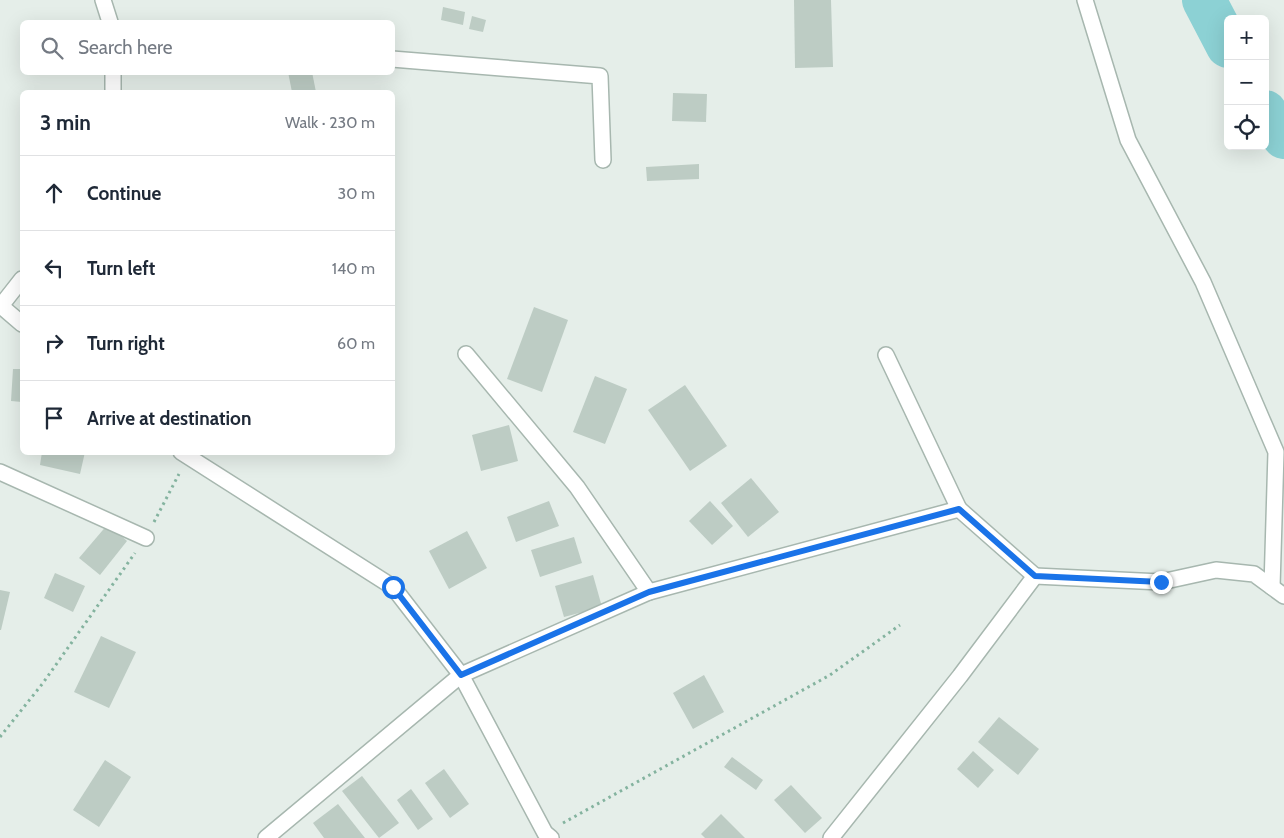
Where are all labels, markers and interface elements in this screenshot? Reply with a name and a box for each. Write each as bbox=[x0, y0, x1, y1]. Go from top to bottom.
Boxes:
map controls bbox=[1224, 15, 1269, 150]
button: + bbox=[1224, 15, 1269, 60]
search box bbox=[20, 20, 395, 75]
icon: search bbox=[38, 34, 66, 62]
text: Search here bbox=[78, 36, 172, 59]
button: − bbox=[1224, 60, 1269, 105]
button: locate bbox=[1224, 105, 1269, 150]
text: 3 min bbox=[40, 110, 91, 135]
text: Walk · 230 m bbox=[285, 113, 375, 132]
icon: ahead bbox=[40, 179, 68, 207]
text: Continue bbox=[87, 182, 161, 205]
text: 30 m bbox=[338, 184, 375, 203]
icon: left bbox=[40, 254, 68, 282]
text: Turn left bbox=[87, 257, 155, 280]
text: 140 m bbox=[332, 259, 375, 278]
icon: right bbox=[40, 329, 68, 357]
text: Turn right bbox=[87, 332, 165, 355]
text: 60 m bbox=[337, 334, 375, 353]
icon: arrive bbox=[40, 404, 68, 432]
text: Arrive at destination bbox=[87, 407, 251, 430]
route end bbox=[1150, 571, 1173, 594]
route start bbox=[382, 576, 405, 599]

